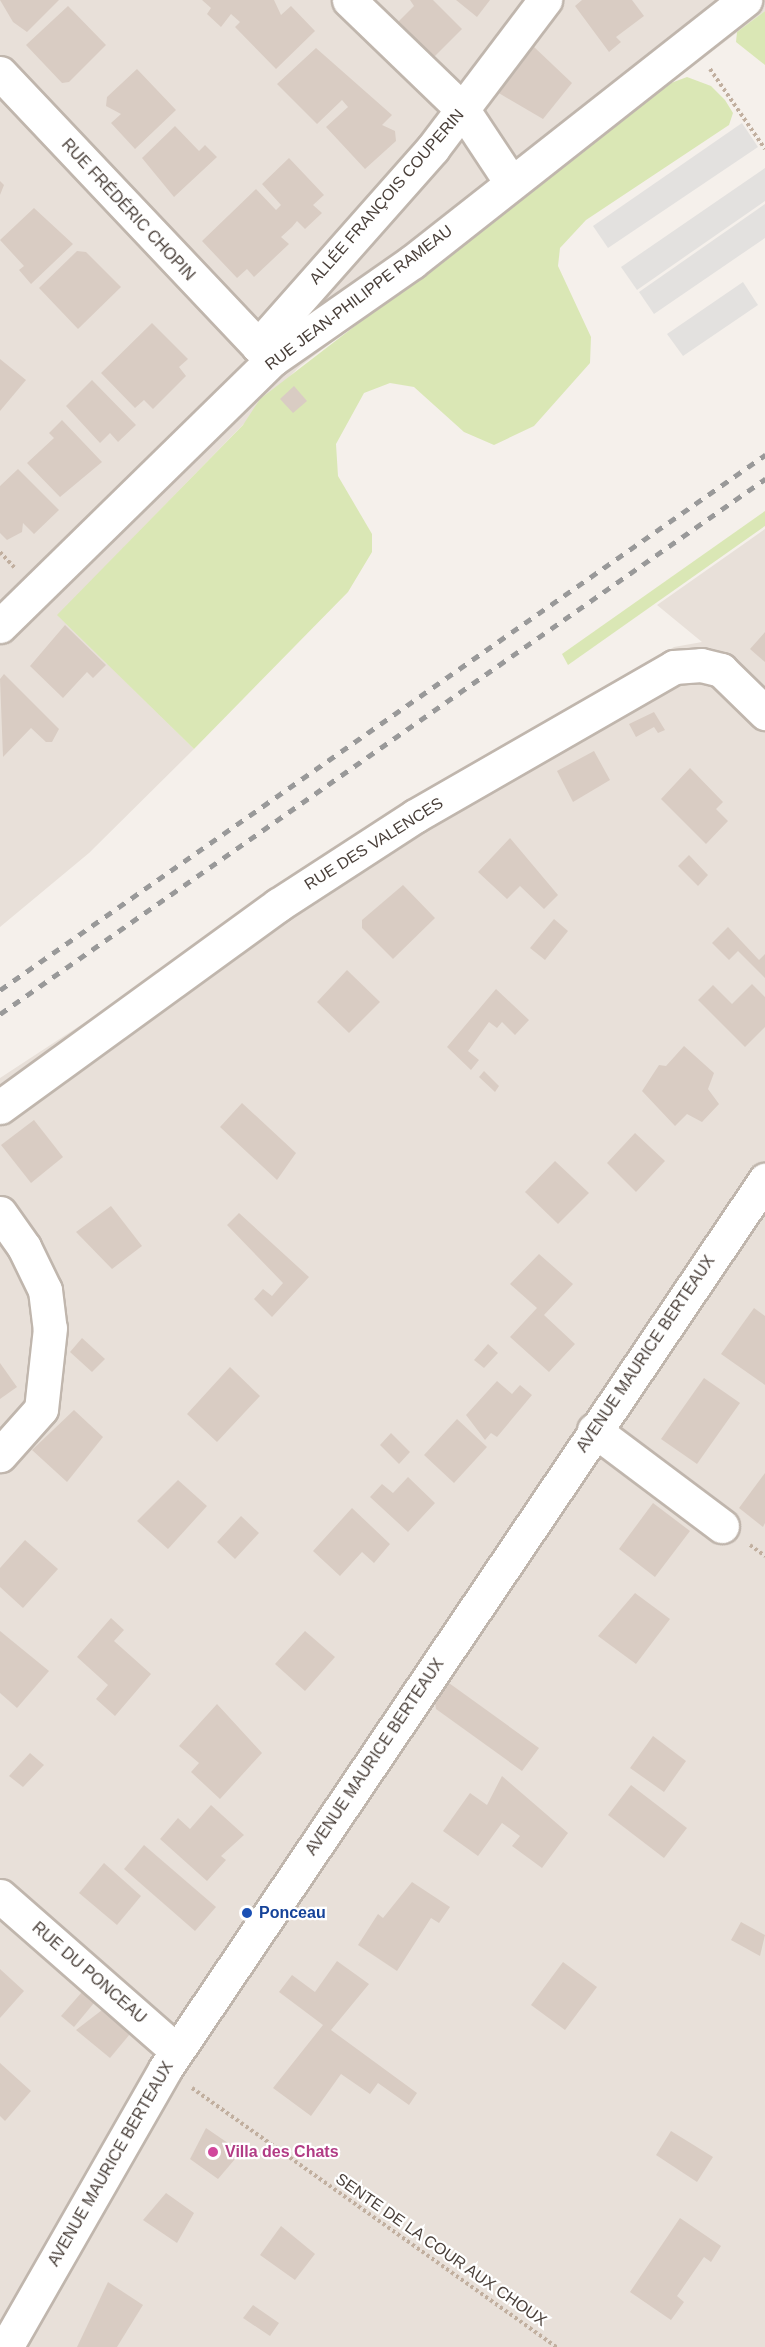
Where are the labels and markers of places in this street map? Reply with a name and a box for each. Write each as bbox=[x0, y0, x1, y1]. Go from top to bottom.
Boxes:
place label: Ponceau bbox=[259, 1903, 326, 1923]
marker: Ponceau bbox=[240, 1906, 254, 1920]
place label: Villa des Chats bbox=[225, 2142, 339, 2162]
marker: Villa des Chats bbox=[206, 2145, 220, 2159]

